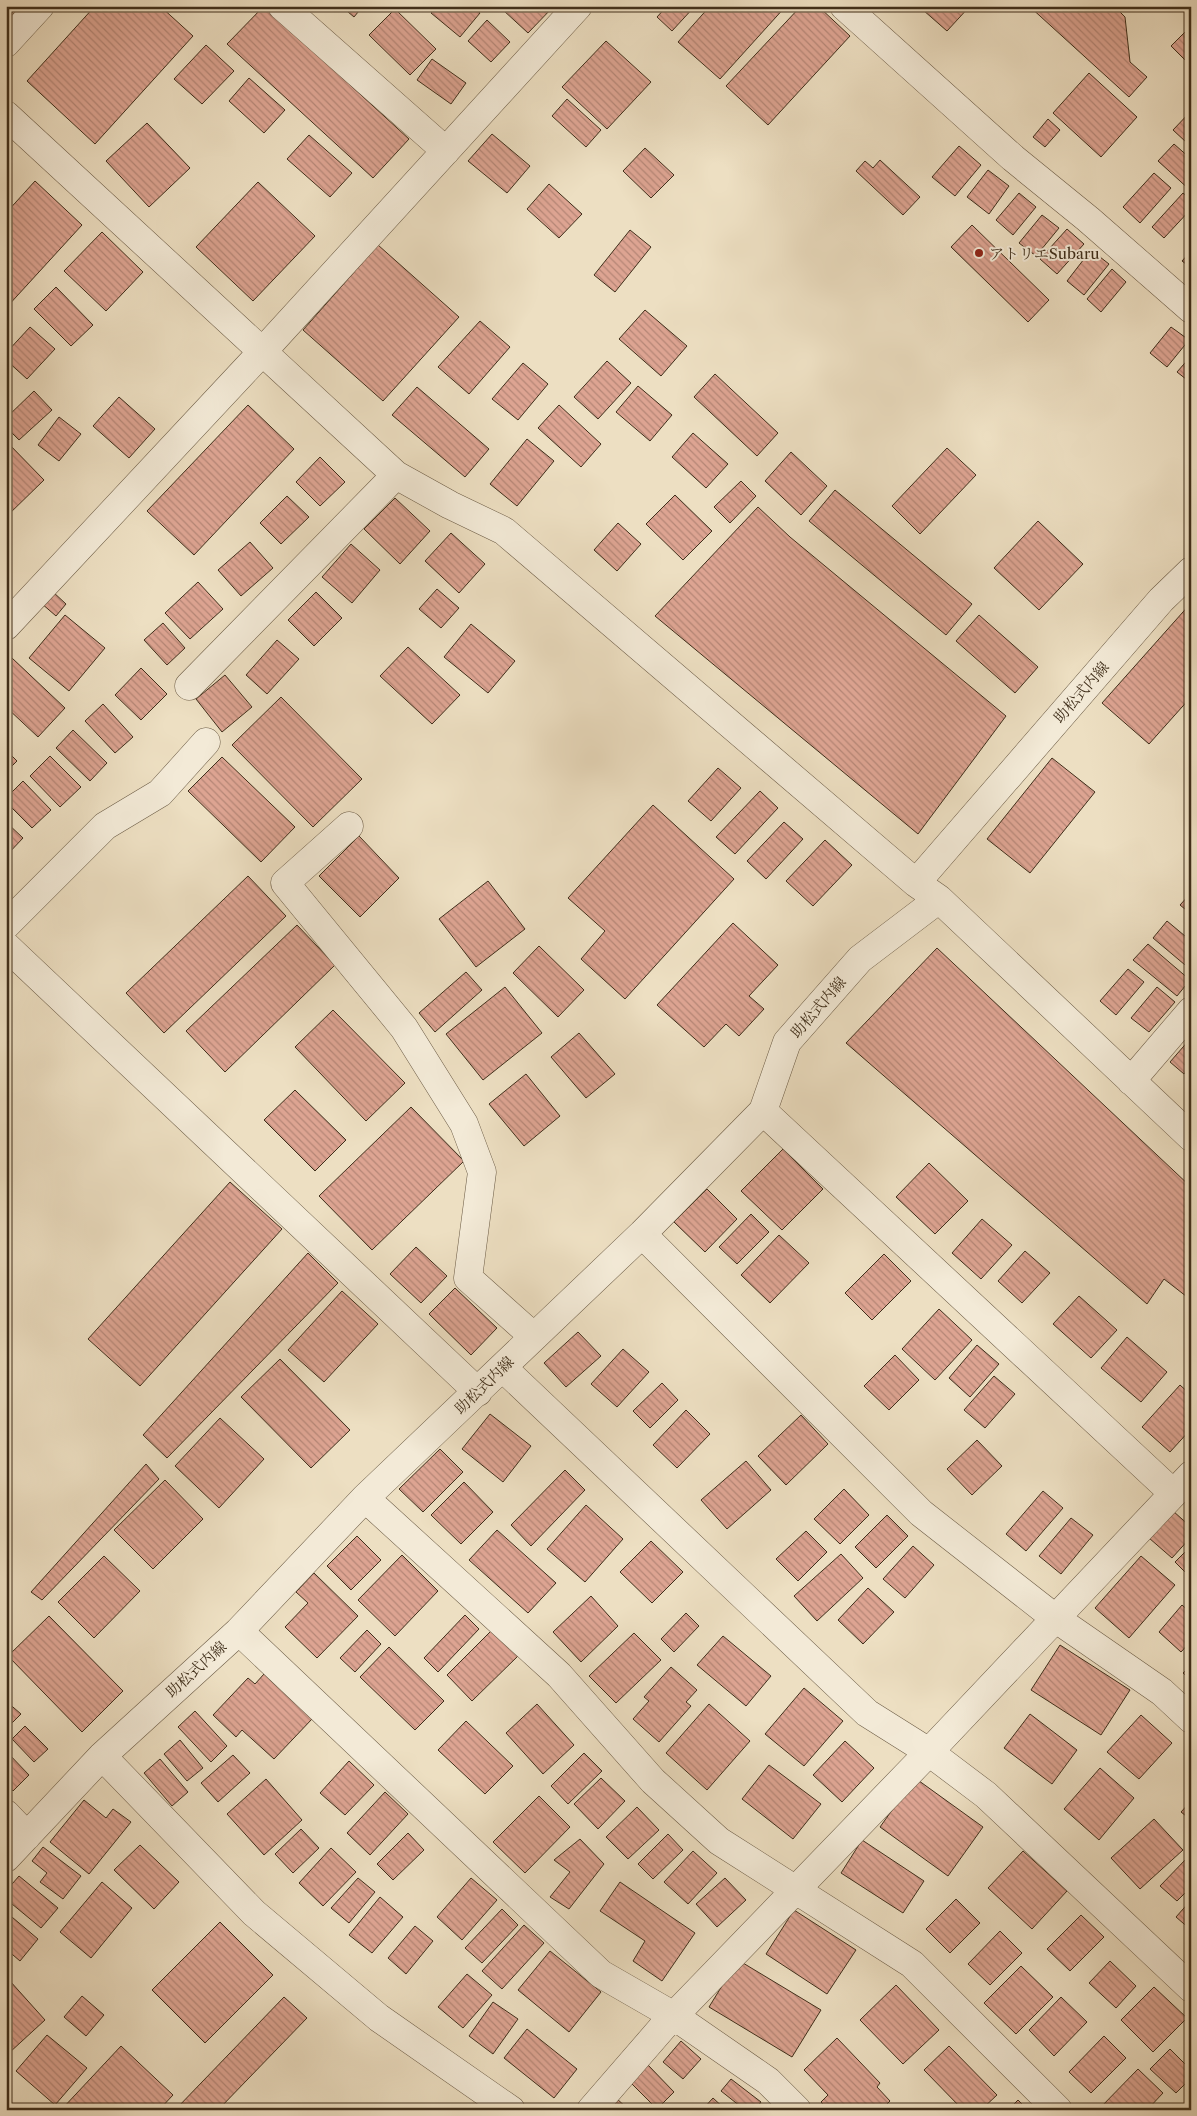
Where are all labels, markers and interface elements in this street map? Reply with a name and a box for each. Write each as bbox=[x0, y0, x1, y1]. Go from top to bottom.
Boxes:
place label: アトリエSubaru bbox=[989, 244, 1099, 263]
marker: アトリエSubaru bbox=[973, 247, 985, 259]
street label: 助松式内線 bbox=[1049, 657, 1113, 727]
street label: 助松式内線 bbox=[786, 972, 850, 1042]
street label: 助松式内線 bbox=[450, 1352, 518, 1418]
street label: 助松式内線 bbox=[162, 1637, 230, 1701]

